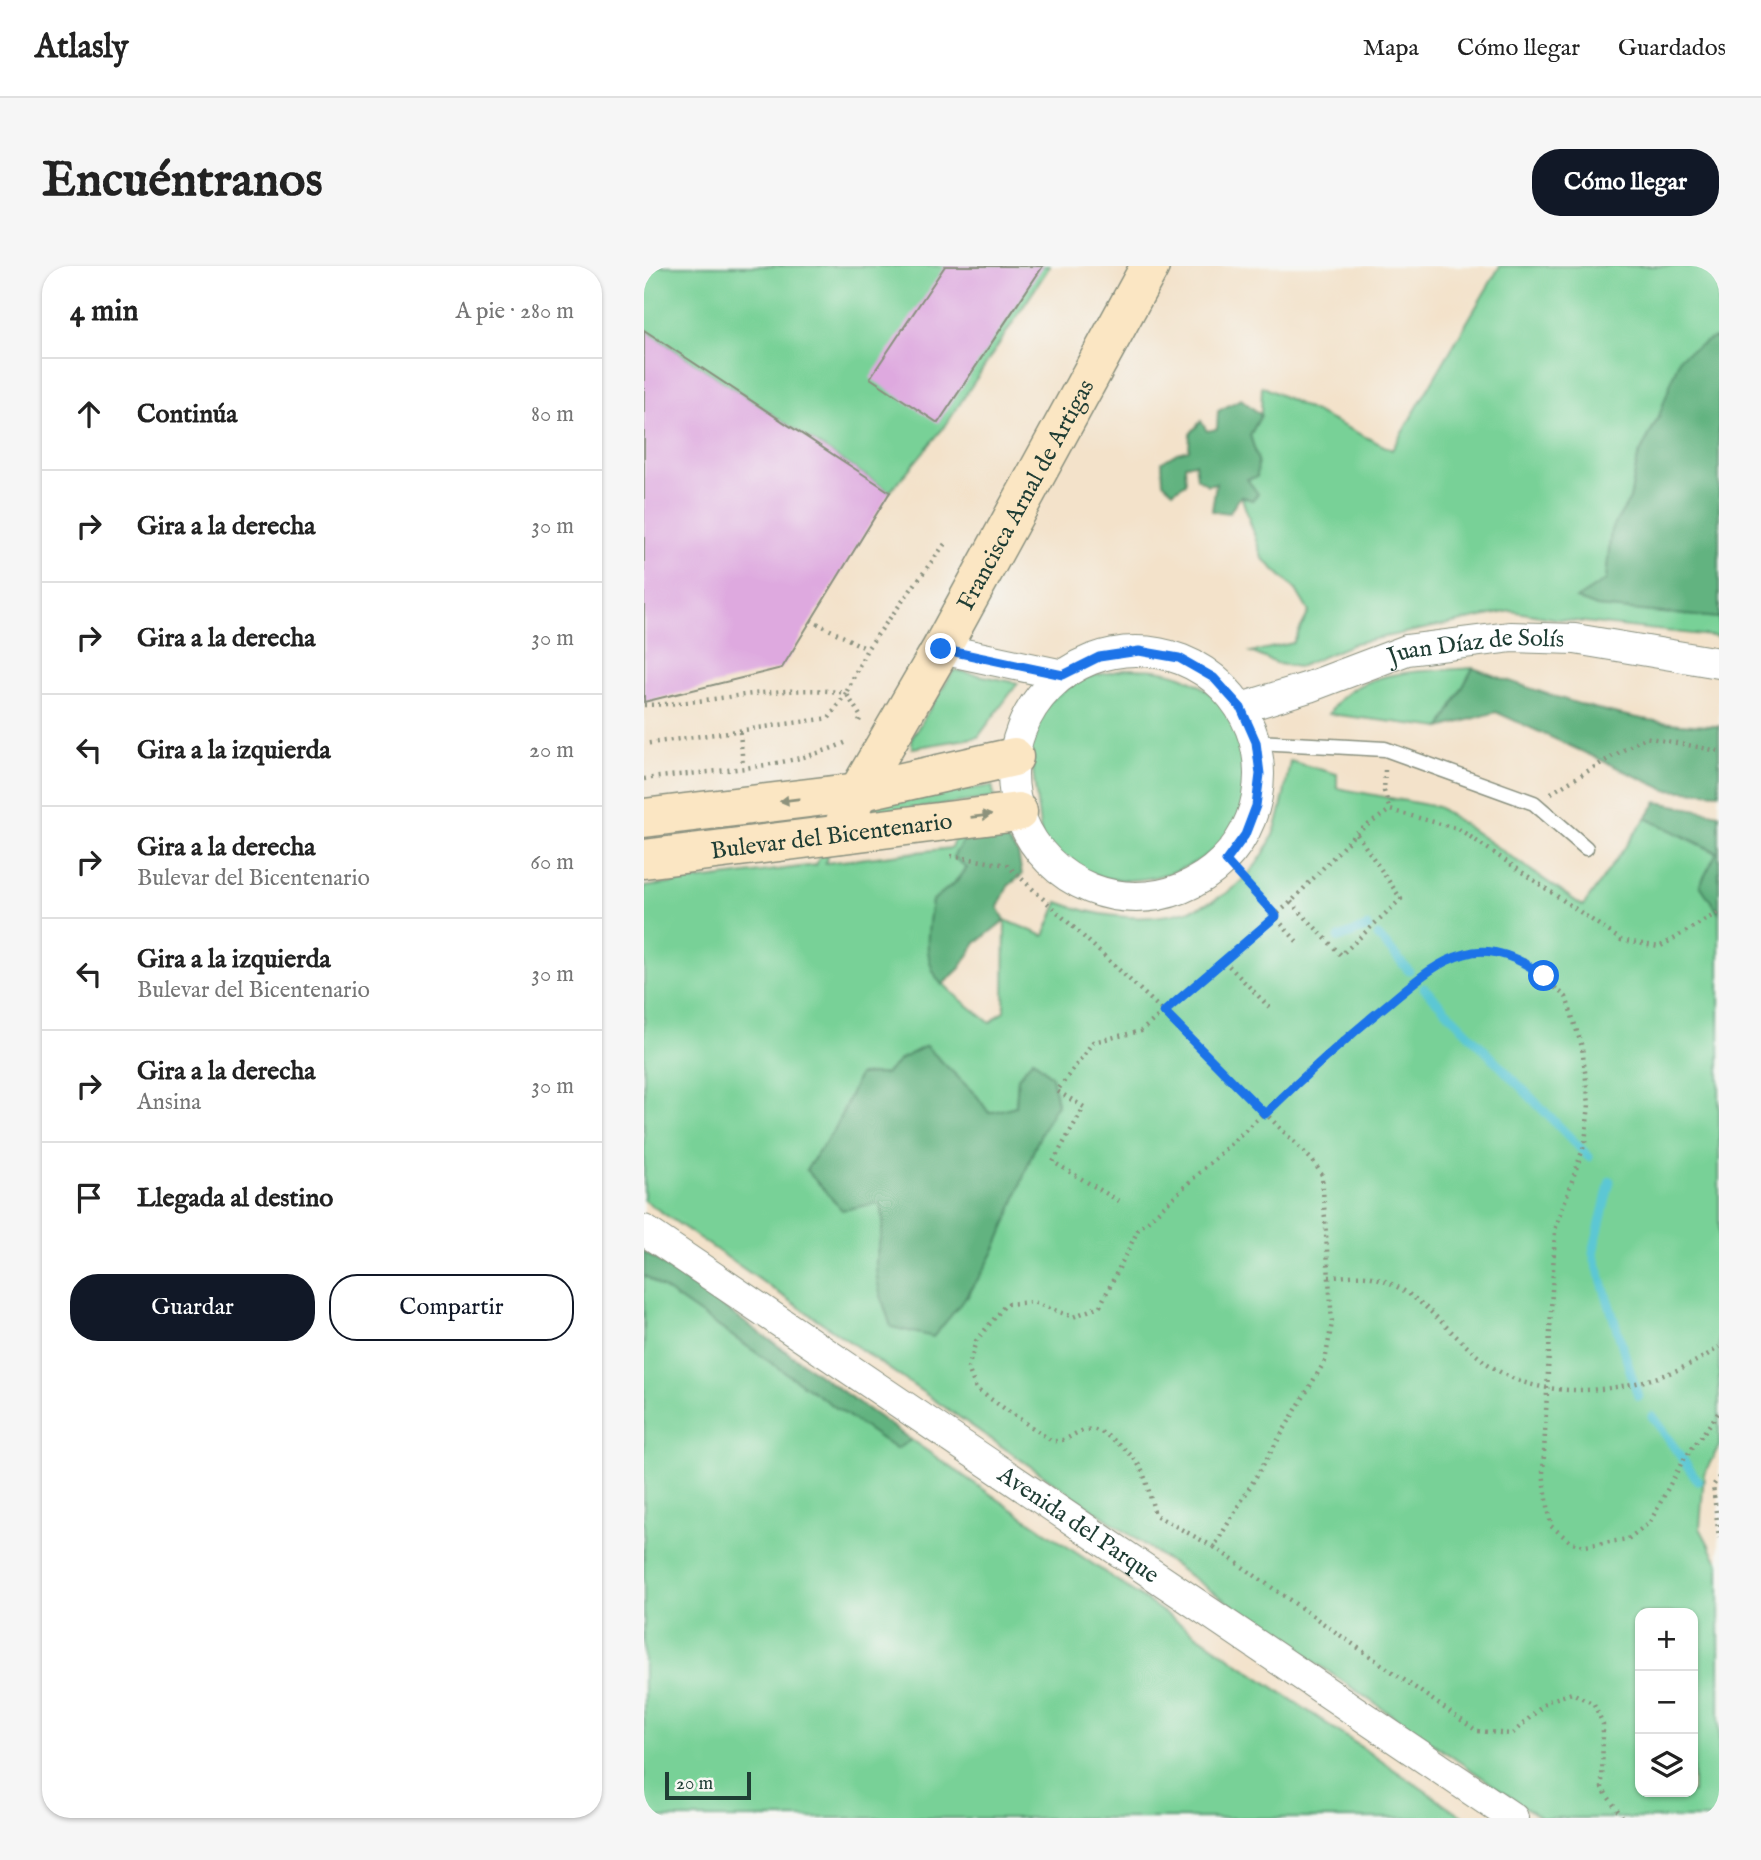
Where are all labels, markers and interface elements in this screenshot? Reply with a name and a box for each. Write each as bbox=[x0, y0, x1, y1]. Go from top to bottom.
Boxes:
text: Atlasly bbox=[35, 27, 128, 69]
text: Mapa bbox=[1363, 33, 1419, 64]
text: Cómo llegar bbox=[1457, 33, 1580, 64]
text: Guardados bbox=[1618, 33, 1726, 64]
button: Cómo llegar bbox=[1532, 149, 1719, 216]
text: Encuéntranos bbox=[42, 151, 323, 213]
text: 4 min bbox=[70, 293, 138, 331]
text: A pie · 280 m bbox=[455, 297, 574, 326]
street label: Francisca Arnal de Artigas bbox=[951, 374, 1102, 616]
icon: ahead bbox=[70, 395, 108, 433]
text: Continúa bbox=[137, 398, 238, 431]
text: 80 m bbox=[531, 400, 574, 429]
icon: right bbox=[70, 507, 108, 545]
text: Gira a la derecha bbox=[137, 510, 316, 543]
text: 30 m bbox=[531, 512, 574, 541]
icon: right bbox=[70, 619, 108, 657]
text: Gira a la derecha bbox=[137, 622, 316, 655]
street label: Juan Díaz de Solís bbox=[1381, 623, 1565, 674]
text: 30 m bbox=[531, 624, 574, 653]
route end bbox=[925, 633, 956, 664]
icon: left bbox=[70, 731, 108, 769]
text: Gira a la izquierda bbox=[137, 734, 331, 767]
text: 20 m bbox=[529, 736, 574, 765]
one-way arrow bbox=[779, 795, 801, 806]
street label: Bulevar del Bicentenario bbox=[709, 806, 954, 867]
one-way arrow bbox=[970, 811, 992, 822]
text: Gira a la derecha bbox=[137, 831, 316, 864]
icon: right bbox=[70, 843, 108, 881]
text: 60 m bbox=[530, 848, 574, 877]
text: Bulevar del Bicentenario bbox=[137, 864, 370, 893]
text: Gira a la izquierda bbox=[137, 943, 331, 976]
icon: left bbox=[70, 955, 108, 993]
text: 30 m bbox=[531, 960, 574, 989]
route start bbox=[1528, 960, 1559, 991]
text: Bulevar del Bicentenario bbox=[137, 976, 370, 1005]
text: Gira a la derecha bbox=[137, 1055, 316, 1088]
icon: right bbox=[70, 1067, 108, 1105]
text: 30 m bbox=[531, 1072, 574, 1101]
text: Ansina bbox=[137, 1088, 201, 1117]
icon: arrive bbox=[70, 1179, 108, 1217]
text: Llegada al destino bbox=[137, 1182, 333, 1215]
button: Guardar bbox=[70, 1274, 315, 1341]
button: Compartir bbox=[329, 1274, 574, 1341]
street label: Avenida del Parque bbox=[990, 1459, 1165, 1591]
map controls bbox=[1635, 1608, 1698, 1797]
button: + bbox=[1635, 1608, 1698, 1671]
button: − bbox=[1635, 1671, 1698, 1734]
button: layers bbox=[1635, 1734, 1698, 1797]
scale bar bbox=[665, 1769, 751, 1801]
text: 20 m bbox=[676, 1772, 713, 1796]

